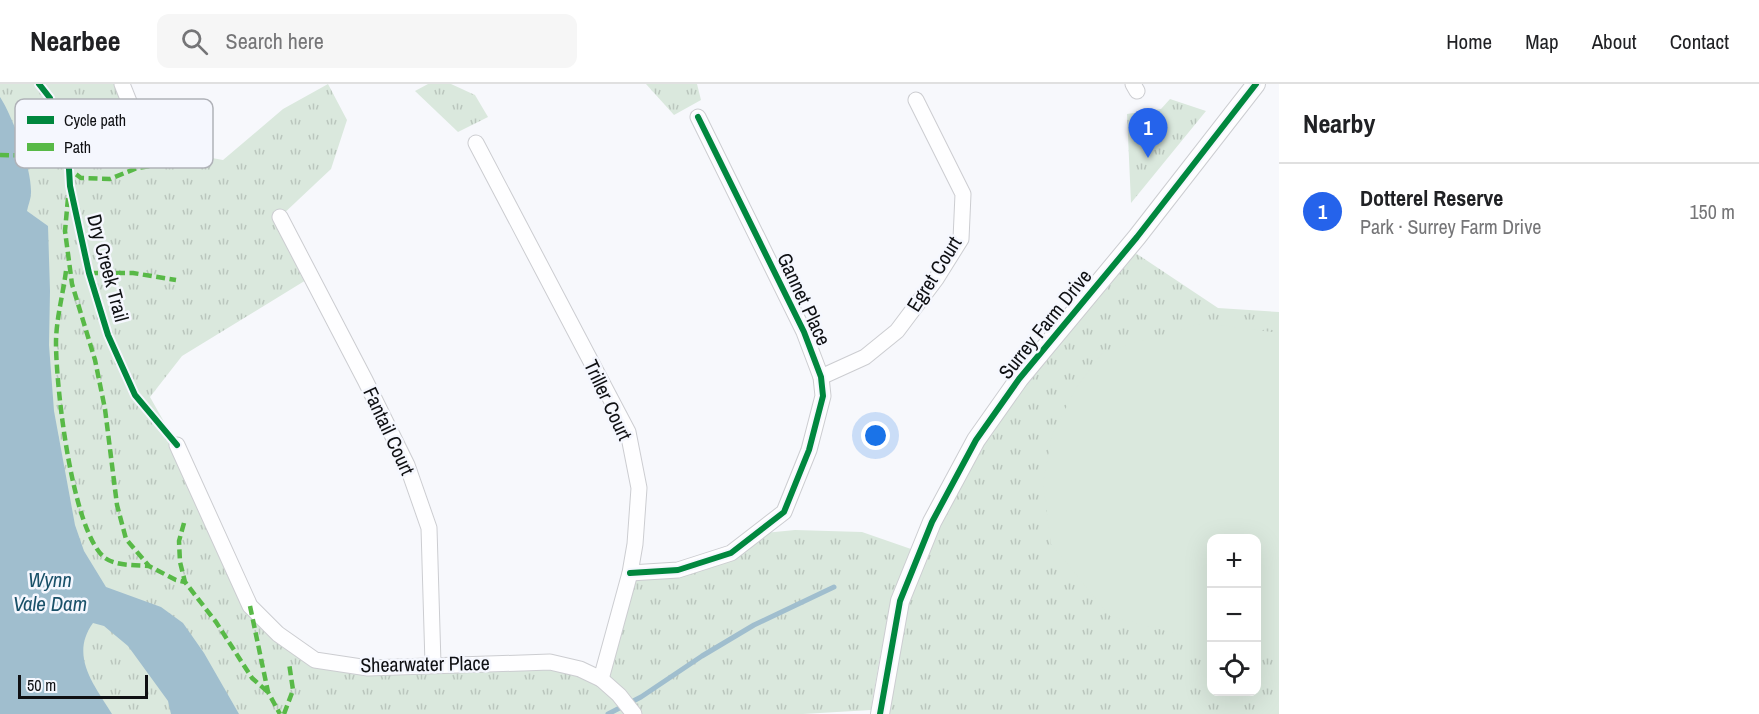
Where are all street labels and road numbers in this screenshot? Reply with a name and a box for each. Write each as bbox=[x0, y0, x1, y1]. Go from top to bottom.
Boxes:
street label: Dry Creek Trail bbox=[81, 211, 136, 325]
street label: Egret Court bbox=[900, 231, 967, 316]
street label: Gannet Place bbox=[771, 248, 838, 350]
street label: Surrey Farm Drive bbox=[992, 263, 1097, 384]
street label: Triller Court bbox=[578, 355, 639, 445]
street label: Fantail Court bbox=[357, 382, 422, 479]
street label: Shearwater Place bbox=[360, 649, 490, 678]

